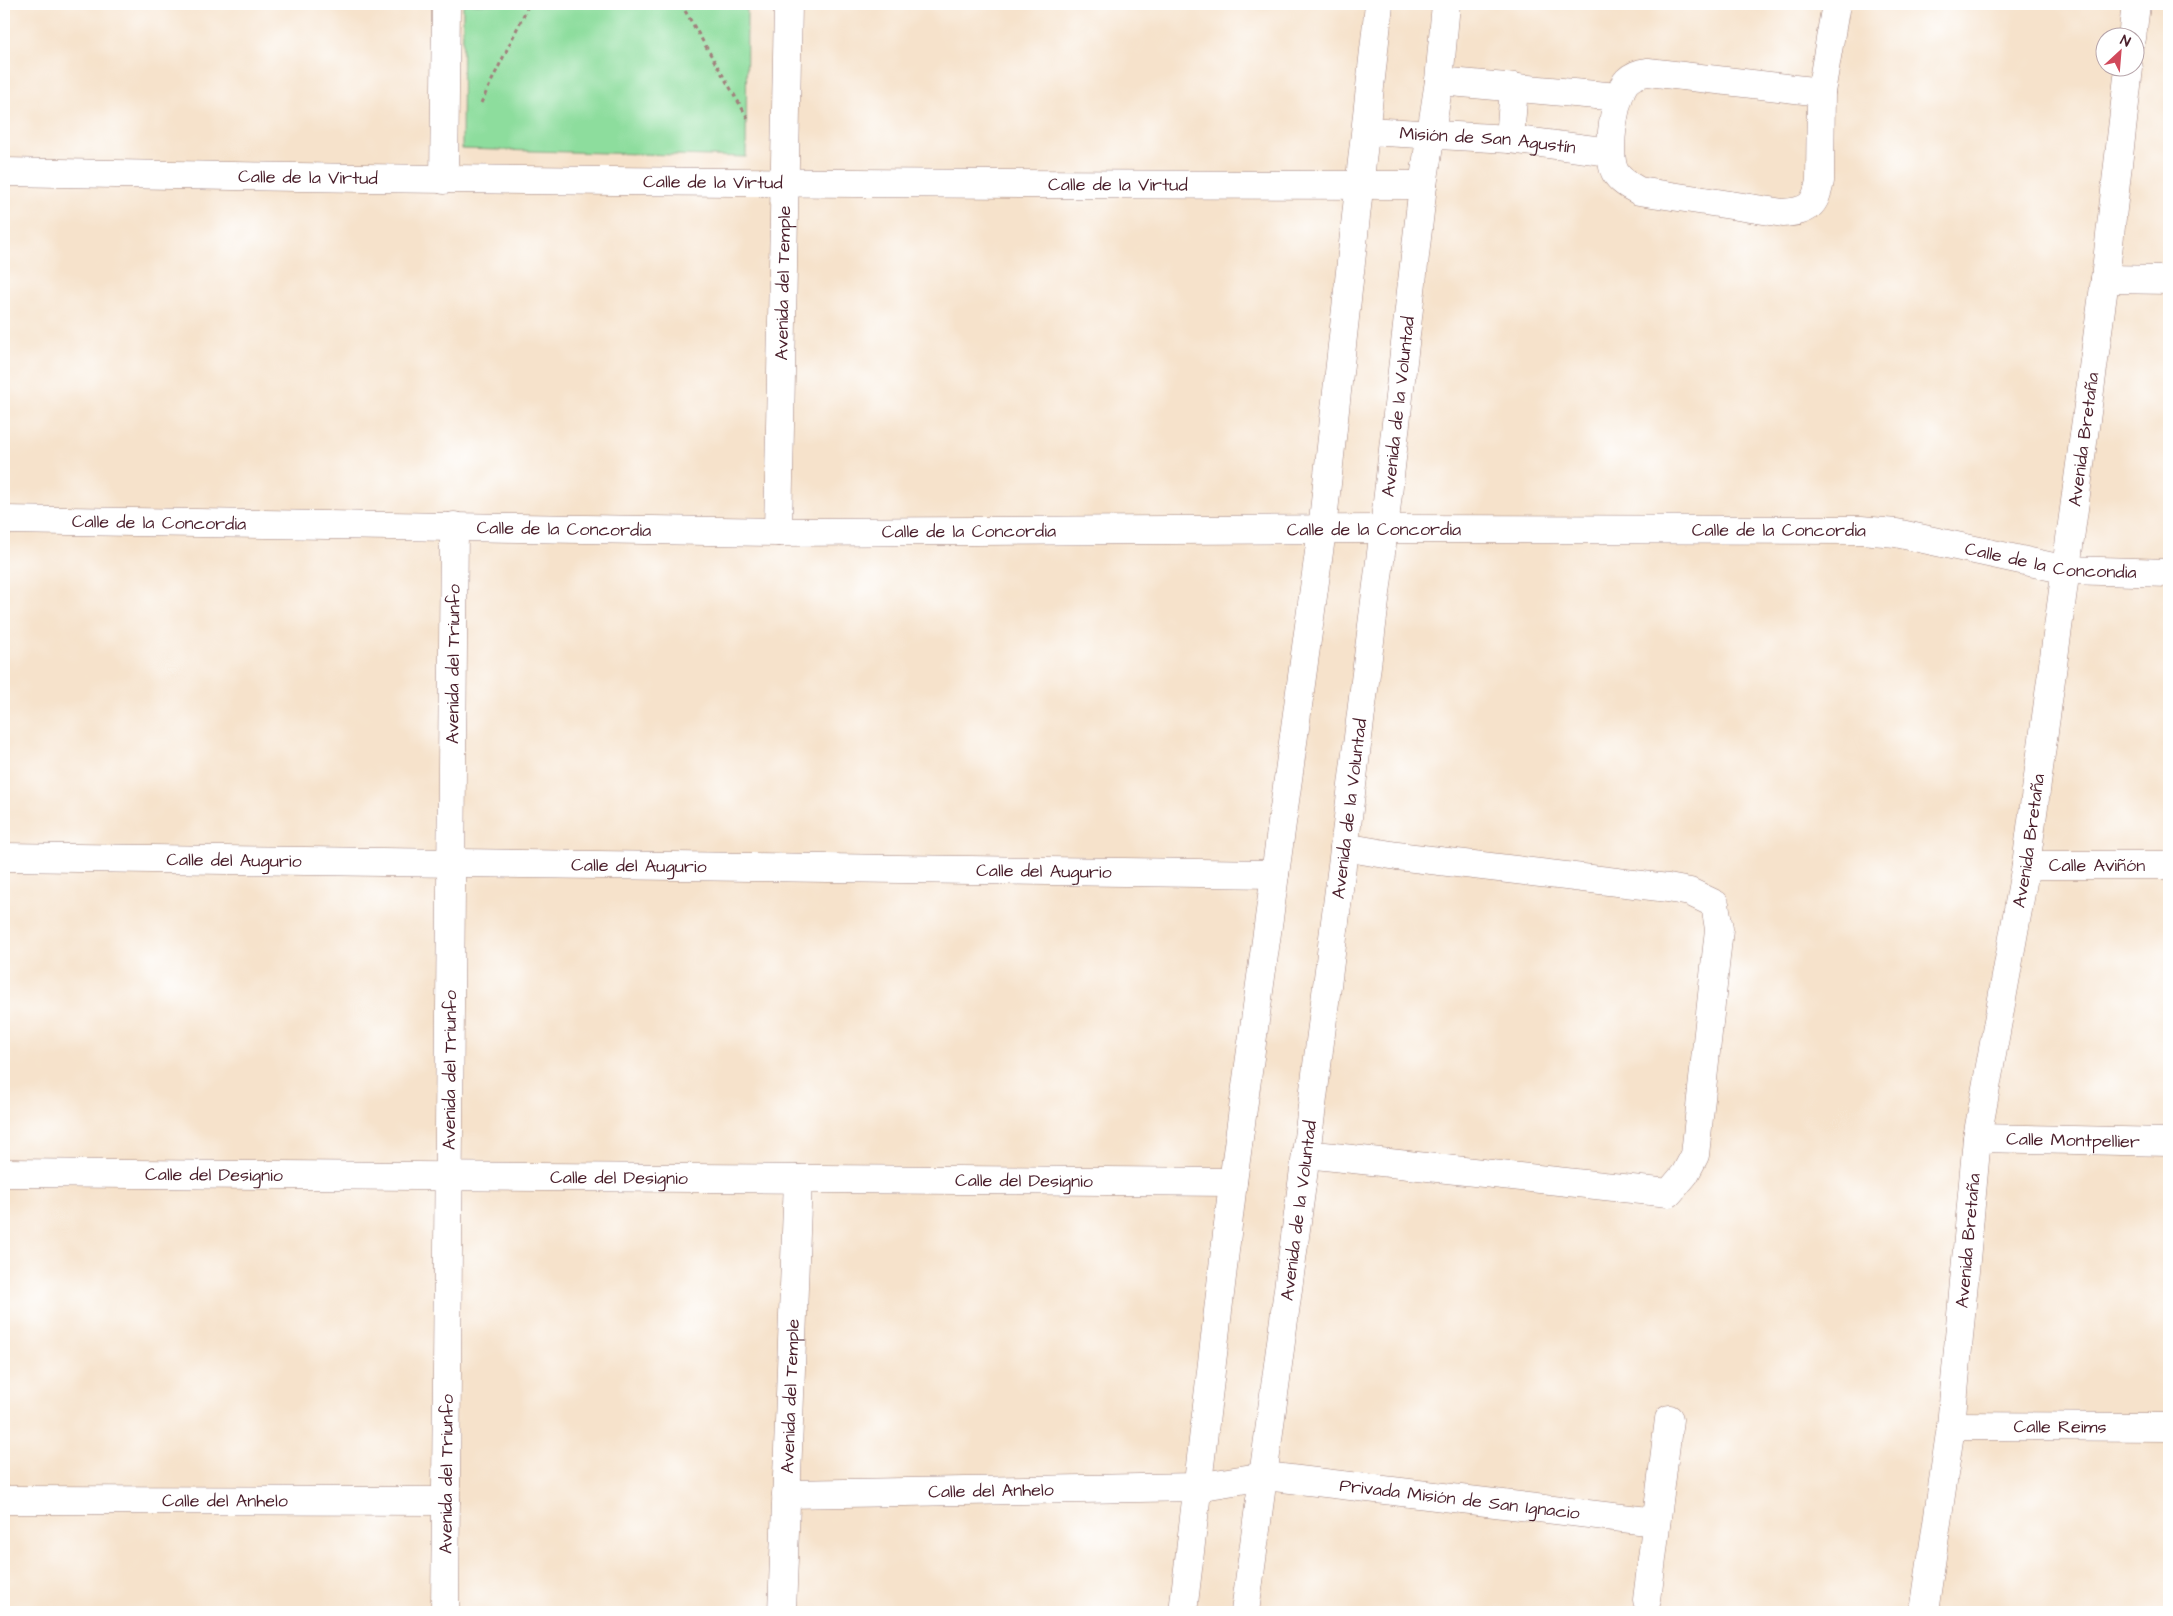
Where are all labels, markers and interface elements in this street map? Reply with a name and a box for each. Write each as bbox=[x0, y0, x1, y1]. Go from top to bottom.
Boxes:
north arrow bbox=[2096, 28, 2146, 78]
text: N bbox=[2117, 30, 2134, 52]
street label: Misión de San Agustín bbox=[1399, 120, 1577, 160]
street label: Calle de la Virtud bbox=[238, 164, 378, 191]
street label: Calle de la Virtud bbox=[643, 169, 783, 195]
street label: Calle de la Virtud bbox=[1048, 172, 1188, 197]
street label: Avenida del Temple bbox=[769, 205, 797, 361]
street label: Avenida de la Voluntad bbox=[1375, 315, 1421, 498]
street label: Avenida Bretaña bbox=[2062, 371, 2105, 508]
street label: Calle de la Concordia bbox=[72, 509, 246, 536]
street label: Calle de la Concordia bbox=[477, 515, 651, 543]
street label: Calle de la Concordia bbox=[1287, 516, 1461, 542]
street label: Calle de la Concordia bbox=[1692, 517, 1867, 543]
street label: Calle de la Concordia bbox=[882, 518, 1056, 544]
street label: Calle de la Concondia bbox=[1963, 536, 2137, 585]
street label: Avenida del Triunfo bbox=[440, 584, 466, 744]
street label: Avenida de la Voluntad bbox=[1325, 717, 1373, 900]
street label: Avenida Bretaña bbox=[2006, 772, 2051, 910]
street label: Calle del Augurio bbox=[166, 847, 302, 874]
street label: Calle del Augurio bbox=[571, 852, 707, 879]
street label: Calle Aviñón bbox=[2049, 853, 2145, 878]
street label: Calle del Augurio bbox=[976, 858, 1112, 885]
street label: Avenida del Triunfo bbox=[436, 990, 463, 1150]
street label: Avenida de la Voluntad bbox=[1274, 1119, 1323, 1302]
street label: Calle Montpellier bbox=[2006, 1126, 2140, 1154]
street label: Calle del Designio bbox=[145, 1162, 283, 1188]
street label: Calle del Designio bbox=[550, 1164, 688, 1191]
street label: Calle del Designio bbox=[955, 1167, 1093, 1194]
street label: Avenida Bretaña bbox=[1949, 1172, 1986, 1309]
street label: Avenida del Temple bbox=[775, 1318, 805, 1474]
street label: Avenida del Triunfo bbox=[433, 1394, 459, 1554]
street label: Calle Reims bbox=[2013, 1414, 2107, 1439]
street label: Privada Misión de San Ignacio bbox=[1338, 1472, 1581, 1525]
street label: Calle del Anhelo bbox=[928, 1477, 1054, 1504]
street label: Calle del Anhelo bbox=[162, 1488, 288, 1513]

